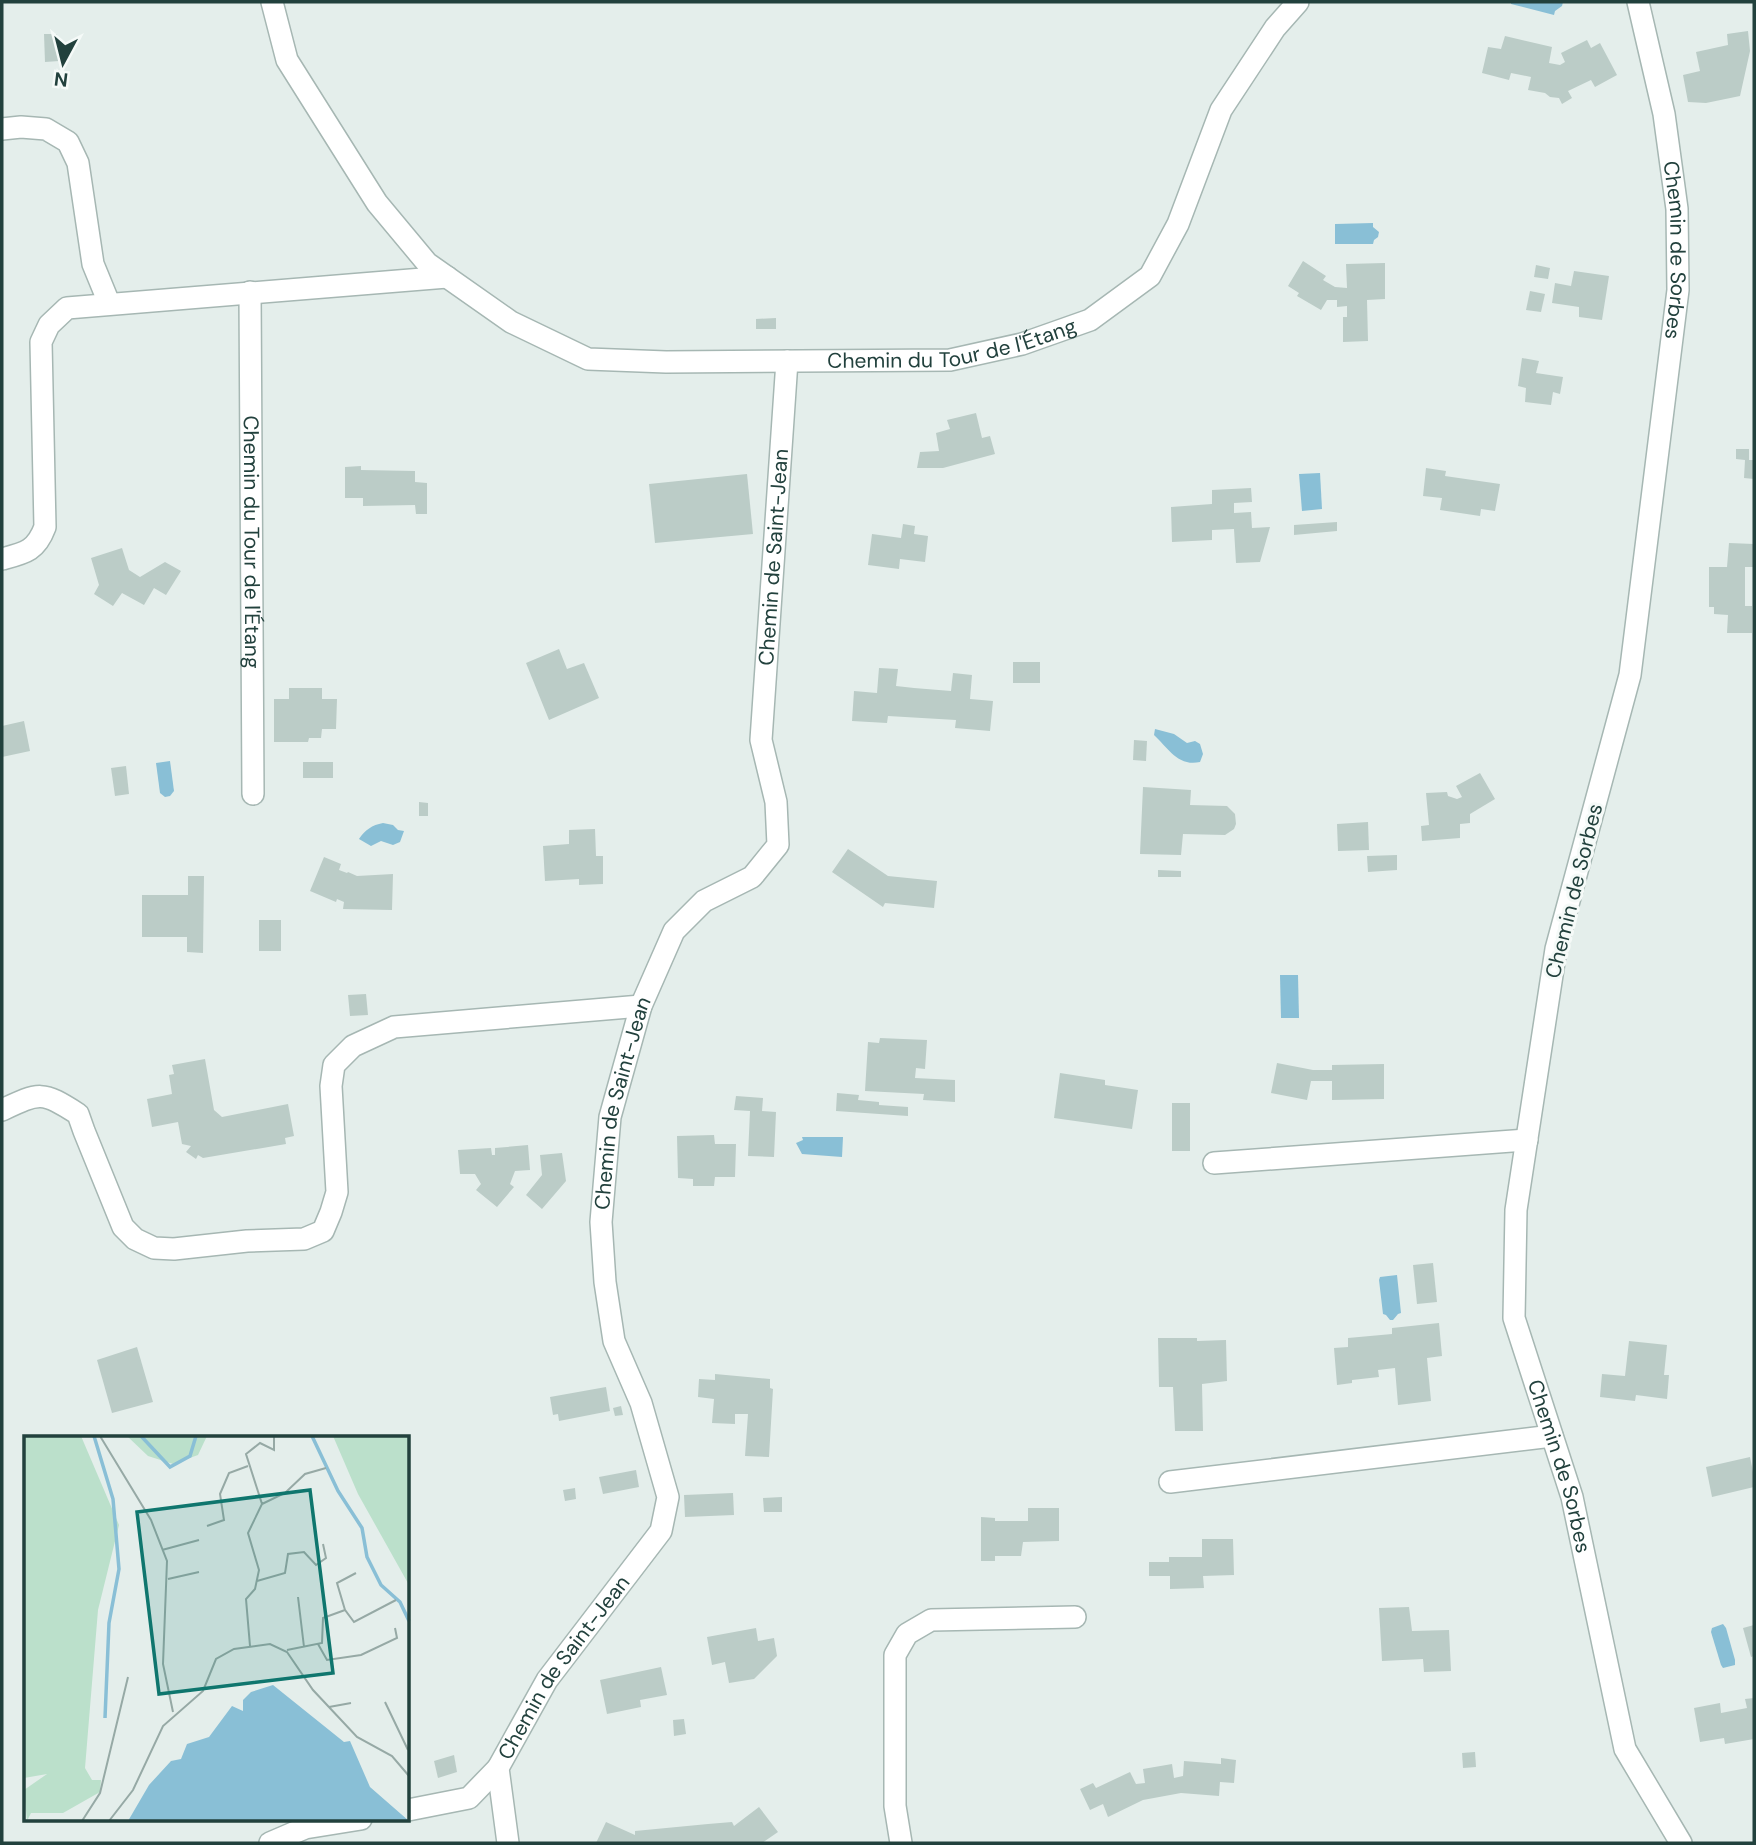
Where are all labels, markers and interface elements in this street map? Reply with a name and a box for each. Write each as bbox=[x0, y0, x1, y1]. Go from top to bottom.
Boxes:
north arrow bbox=[28, 28, 98, 98]
text: N bbox=[53, 66, 69, 93]
street label: Chemin de Sorbes bbox=[1657, 159, 1693, 341]
street label: Chemin du Tour de l'Étang bbox=[827, 312, 1080, 375]
street label: Chemin du Tour de l'Étang bbox=[237, 415, 266, 669]
street label: Chemin de Saint-Jean bbox=[752, 448, 795, 667]
street label: Chemin de Sorbes bbox=[1539, 801, 1609, 981]
street label: Chemin de Saint-Jean bbox=[588, 992, 658, 1211]
street label: Chemin de Sorbes bbox=[1521, 1376, 1597, 1555]
inset map bbox=[24, 1436, 410, 1820]
street label: Chemin de Saint-Jean bbox=[491, 1570, 636, 1765]

